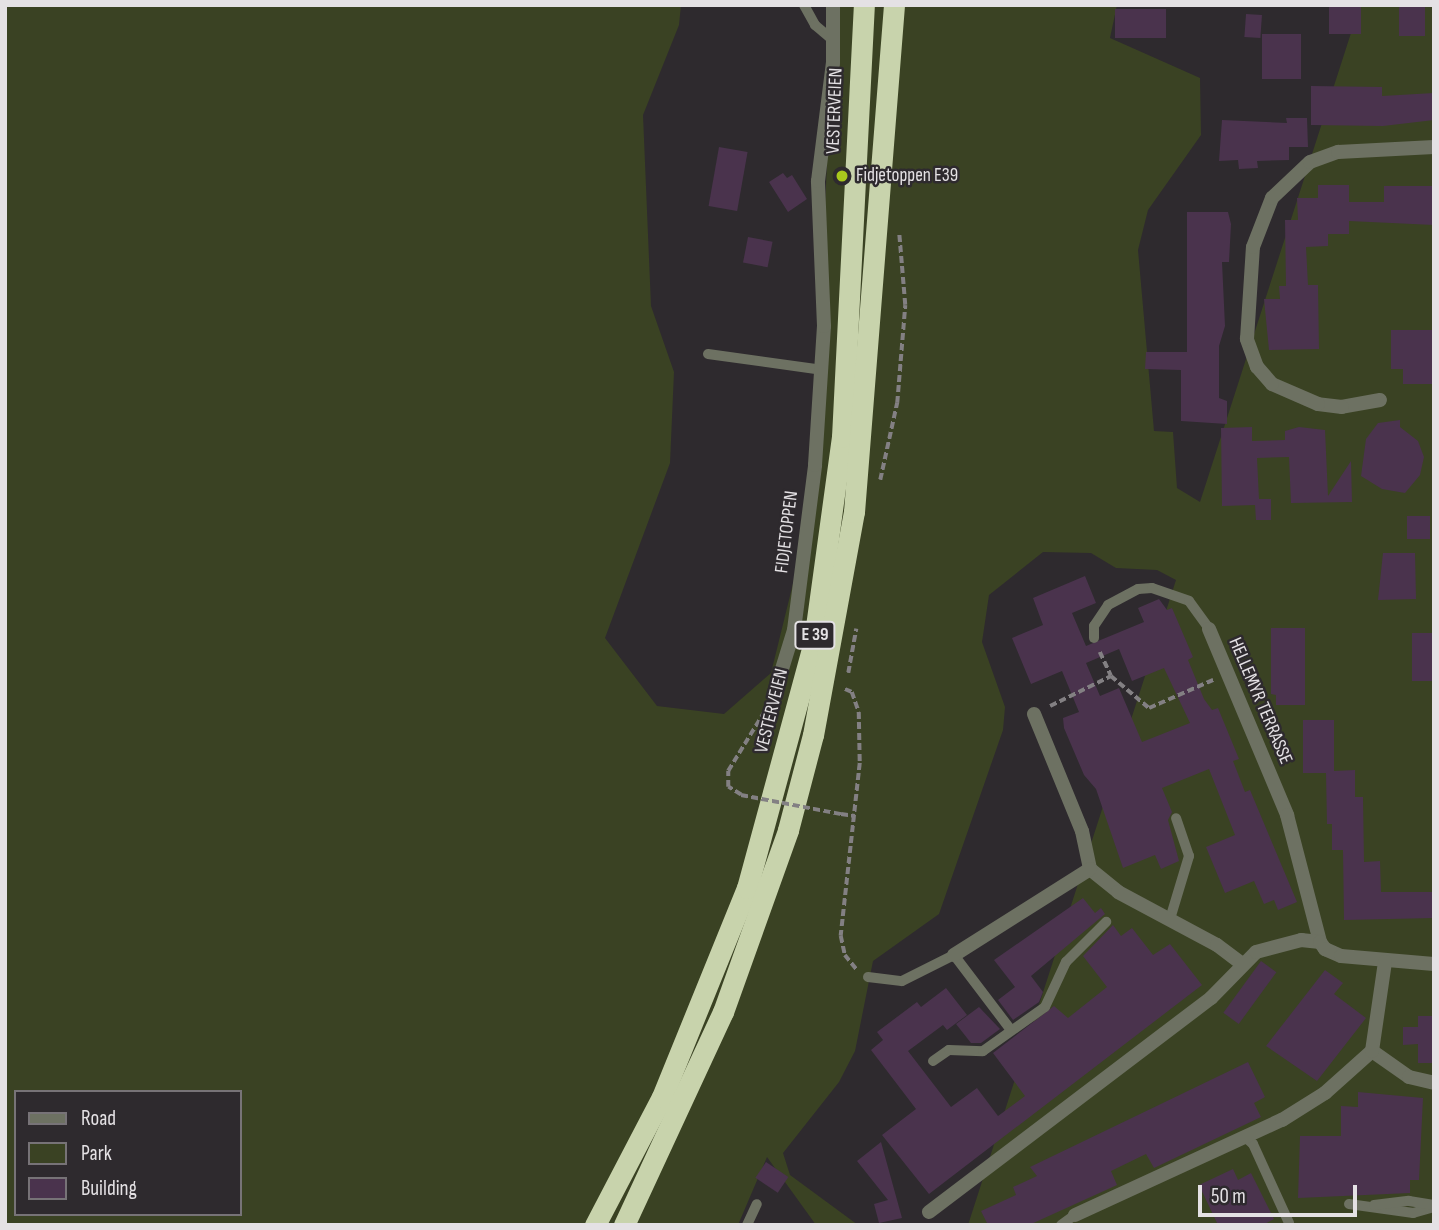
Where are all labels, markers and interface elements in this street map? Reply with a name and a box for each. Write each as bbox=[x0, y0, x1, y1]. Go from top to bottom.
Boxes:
street label: VESTERVEIEN bbox=[822, 67, 848, 155]
place label: Fidjetoppen E39 bbox=[856, 165, 958, 187]
marker: Fidjetoppen E39 bbox=[834, 168, 850, 184]
street label: FIDJETOPPEN bbox=[771, 490, 803, 574]
road number: E 39 bbox=[794, 620, 836, 650]
street label: HELLEMYR TERRASSE bbox=[1223, 634, 1297, 768]
street label: VESTERVEIEN bbox=[750, 666, 794, 756]
legend bbox=[14, 1090, 242, 1216]
text: Road bbox=[81, 1106, 116, 1131]
text: Park bbox=[81, 1141, 112, 1166]
scale bar bbox=[1201, 1170, 1360, 1214]
text: Building bbox=[81, 1176, 137, 1201]
text: 50 m bbox=[1211, 1184, 1246, 1209]

